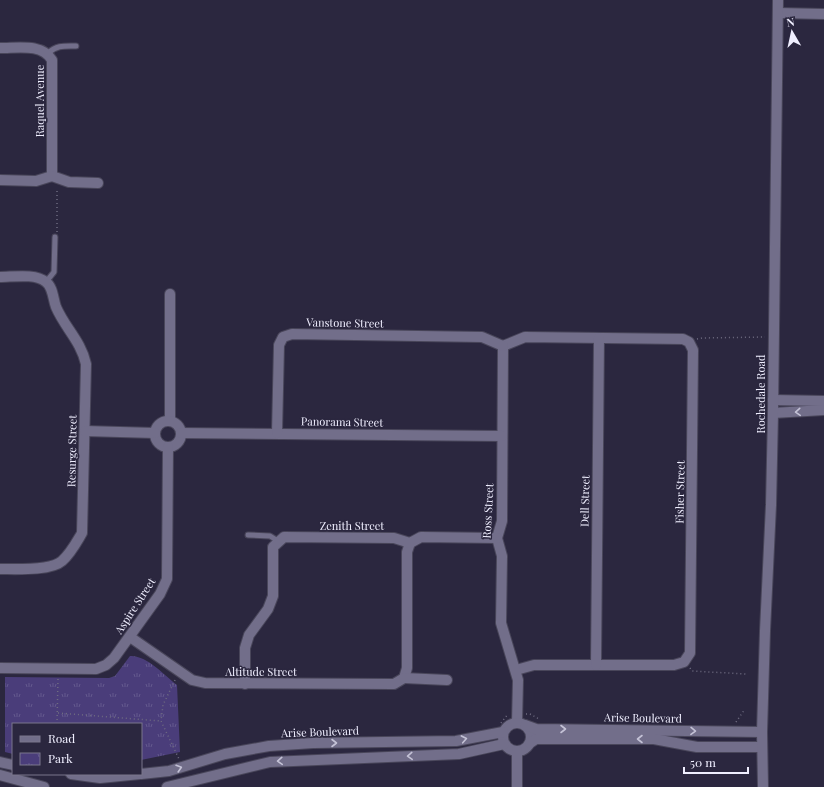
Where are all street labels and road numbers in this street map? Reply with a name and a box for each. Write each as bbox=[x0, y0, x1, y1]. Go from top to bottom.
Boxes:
street label: Raquel Avenue bbox=[32, 64, 47, 137]
street label: Vanstone Street bbox=[305, 314, 384, 331]
street label: Rochedale Road bbox=[753, 354, 768, 433]
street label: Panorama Street bbox=[301, 413, 383, 430]
street label: Resurge Street bbox=[63, 415, 80, 487]
street label: Fisher Street bbox=[671, 460, 688, 524]
street label: Dell Street bbox=[577, 475, 592, 527]
street label: Ross Street bbox=[479, 483, 496, 539]
street label: Zenith Street bbox=[320, 518, 384, 533]
street label: Aspire Street bbox=[110, 575, 158, 637]
street label: Altitude Street bbox=[224, 664, 297, 679]
street label: Arise Boulevard bbox=[603, 709, 683, 726]
street label: Arise Boulevard bbox=[280, 723, 360, 740]

